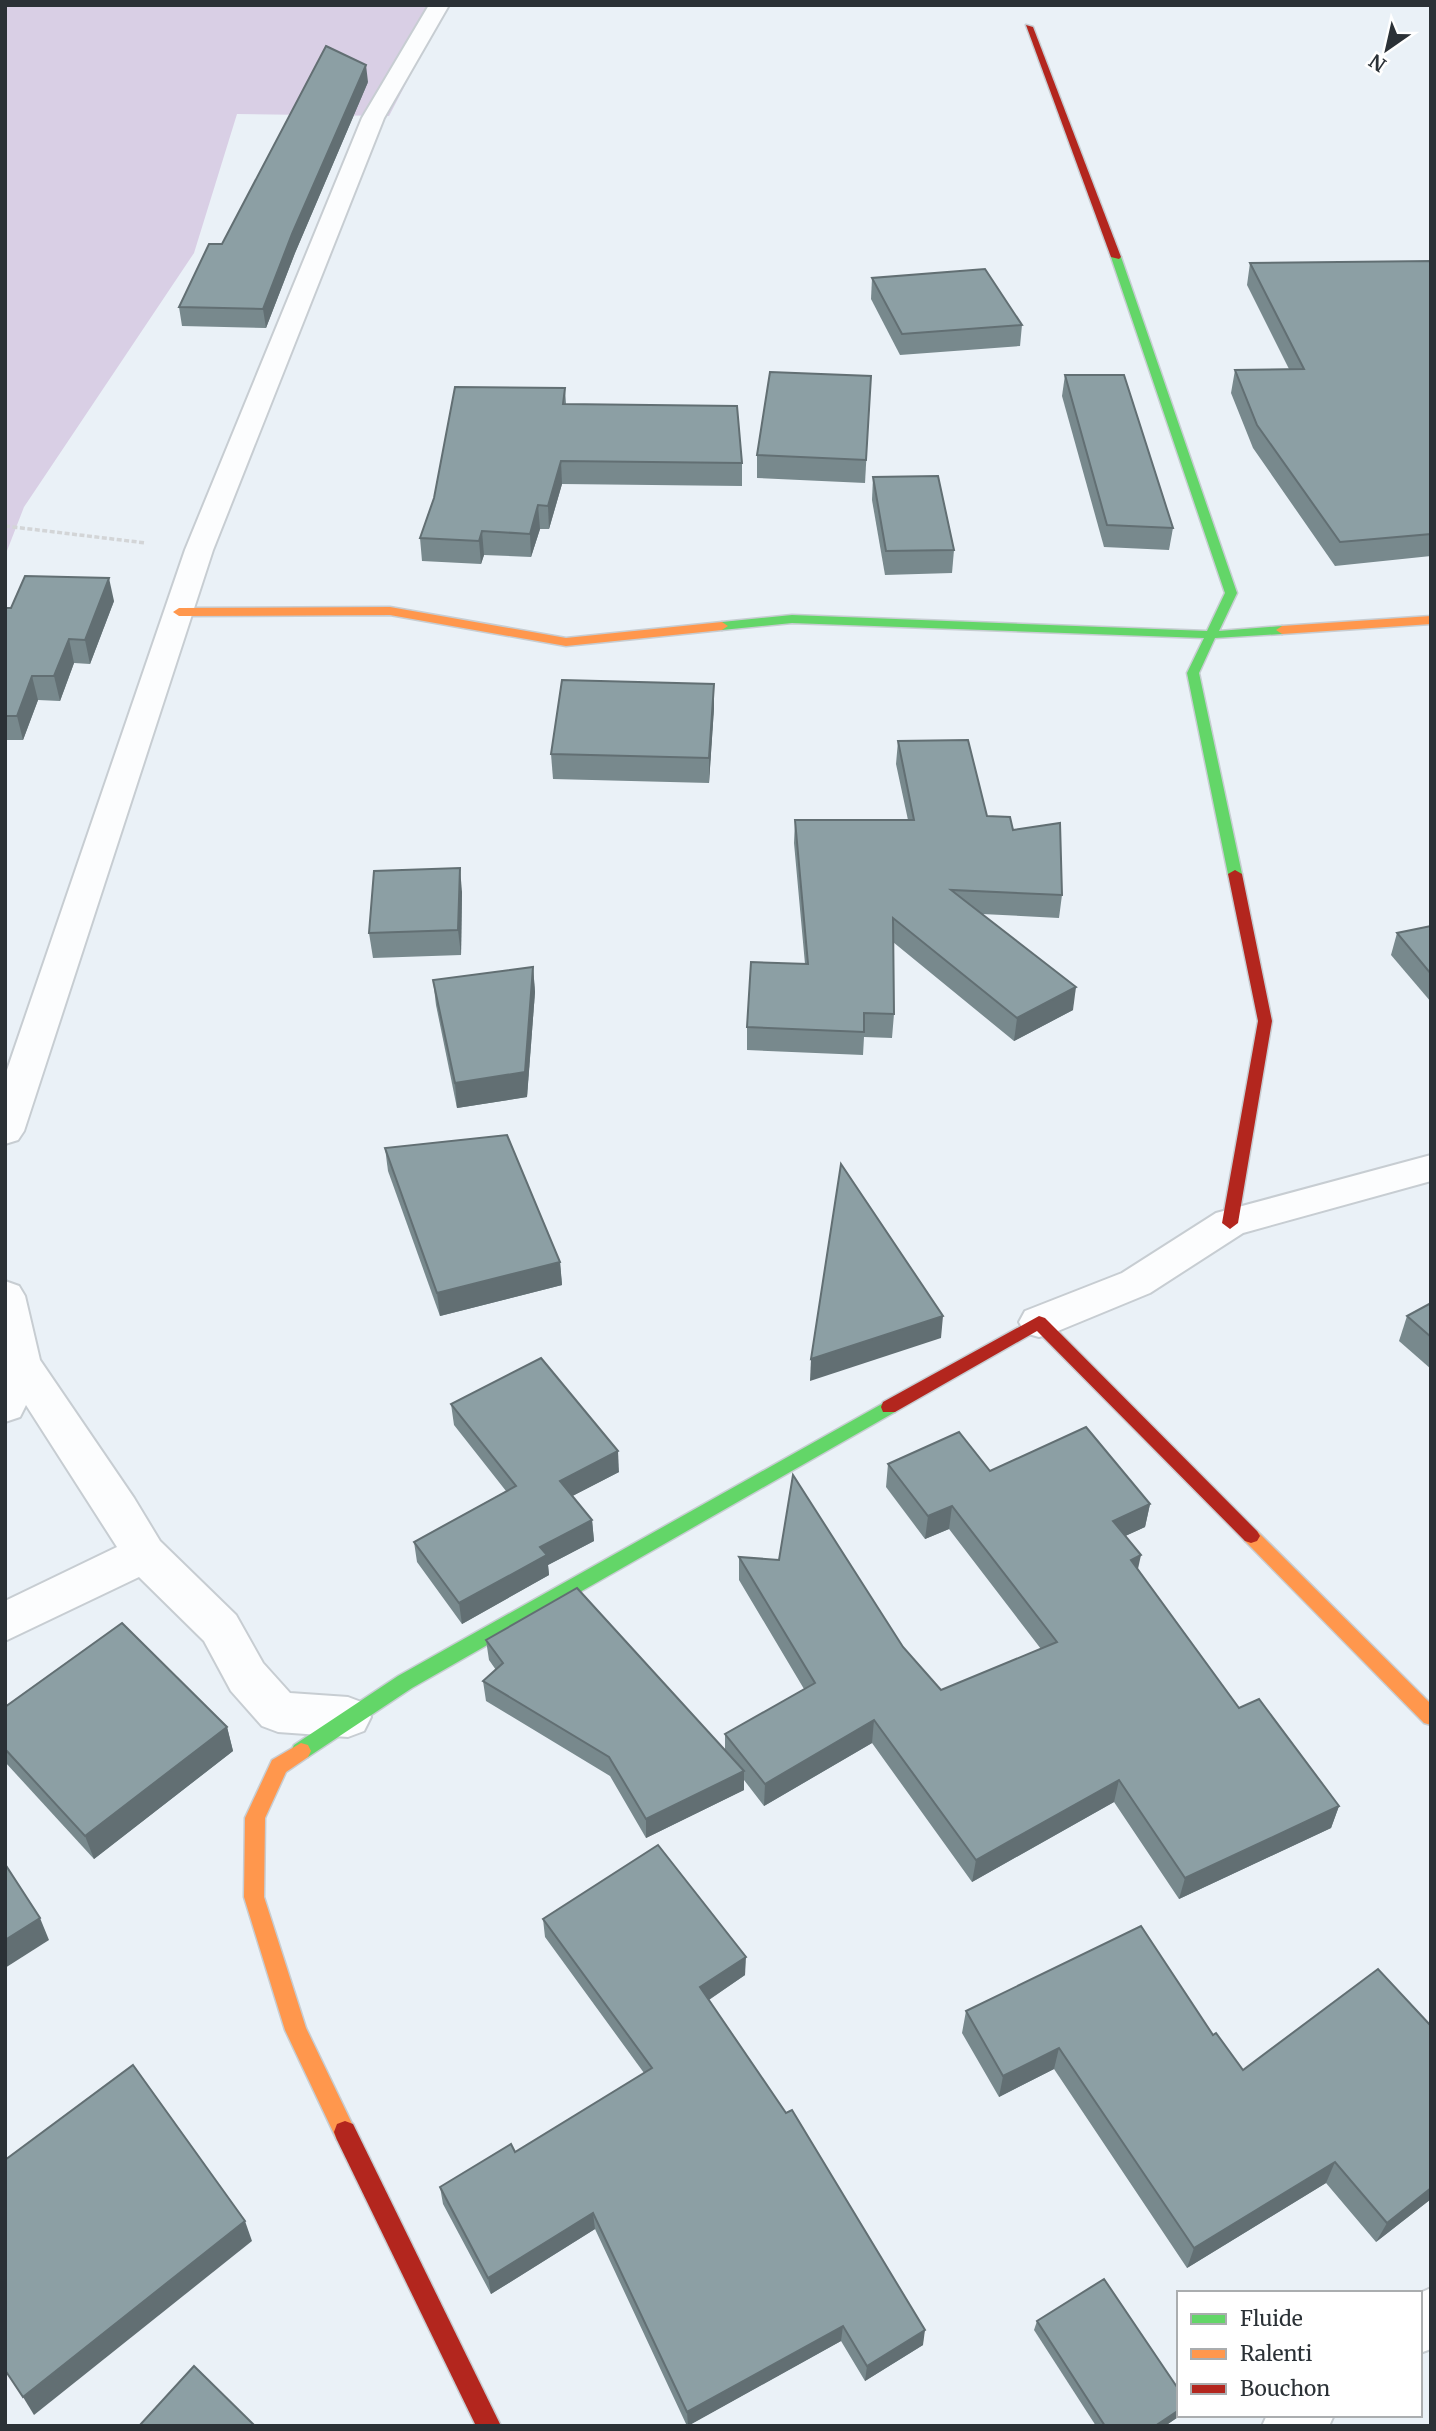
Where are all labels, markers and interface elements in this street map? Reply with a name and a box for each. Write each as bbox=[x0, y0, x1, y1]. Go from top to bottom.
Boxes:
north arrow bbox=[1352, 14, 1422, 84]
text: N bbox=[1365, 49, 1390, 77]
legend bbox=[1177, 2291, 1422, 2417]
text: Fluide bbox=[1240, 2305, 1303, 2332]
text: Ralenti bbox=[1240, 2340, 1312, 2367]
text: Bouchon bbox=[1240, 2375, 1330, 2402]

